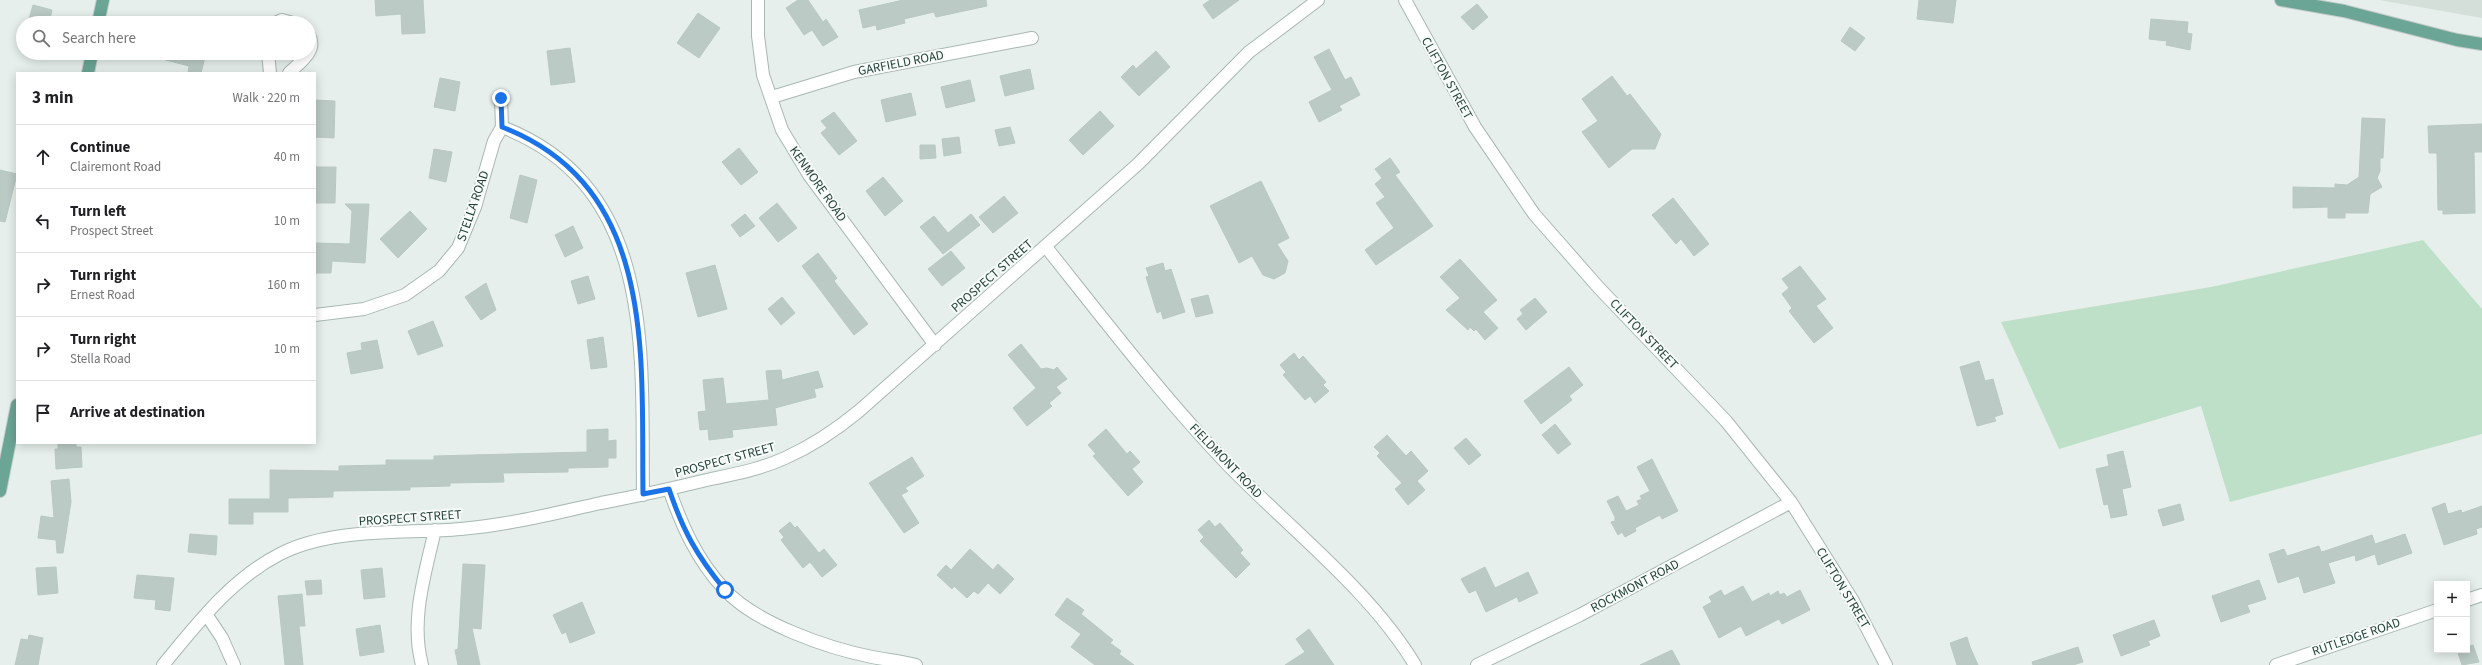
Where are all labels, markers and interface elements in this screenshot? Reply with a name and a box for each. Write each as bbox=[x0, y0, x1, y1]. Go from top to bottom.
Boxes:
search box bbox=[16, 16, 316, 60]
icon: search bbox=[30, 27, 52, 49]
text: Search here bbox=[62, 28, 136, 49]
street label: CLIFTON STREET bbox=[1417, 34, 1477, 122]
street label: GARFIELD ROAD bbox=[857, 46, 945, 80]
text: 3 min bbox=[32, 86, 73, 110]
text: Walk · 220 m bbox=[232, 89, 300, 107]
route end bbox=[492, 89, 510, 107]
text: Continue bbox=[70, 137, 130, 158]
street label: KENMORE ROAD bbox=[785, 143, 851, 225]
icon: ahead bbox=[32, 146, 54, 168]
text: 40 m bbox=[274, 148, 300, 166]
text: Clairemont Road bbox=[70, 158, 161, 176]
street label: STELLA ROAD bbox=[452, 168, 494, 244]
text: Turn left bbox=[70, 201, 126, 222]
icon: left bbox=[32, 210, 54, 232]
text: 10 m bbox=[274, 212, 300, 230]
text: Prospect Street bbox=[70, 222, 153, 240]
street label: PROSPECT STREET bbox=[947, 235, 1037, 317]
text: Turn right bbox=[70, 265, 136, 286]
icon: right bbox=[32, 274, 54, 296]
text: 160 m bbox=[267, 276, 300, 294]
text: Ernest Road bbox=[70, 286, 135, 304]
street label: CLIFTON STREET bbox=[1606, 295, 1682, 373]
text: Turn right bbox=[70, 329, 136, 350]
icon: right bbox=[32, 338, 54, 360]
text: 10 m bbox=[274, 340, 300, 358]
text: Stella Road bbox=[70, 350, 131, 368]
icon: arrive bbox=[32, 402, 54, 424]
text: Arrive at destination bbox=[70, 402, 205, 423]
street label: FIELDMONT ROAD bbox=[1185, 419, 1267, 503]
street label: PROSPECT STREET bbox=[673, 438, 777, 482]
street label: PROSPECT STREET bbox=[358, 505, 462, 531]
street label: CLIFTON STREET bbox=[1812, 544, 1874, 632]
street label: ROCKMONT ROAD bbox=[1588, 555, 1682, 617]
route start bbox=[716, 581, 734, 599]
map controls bbox=[2434, 581, 2470, 653]
button: + bbox=[2434, 581, 2470, 617]
street label: RUTLEDGE ROAD bbox=[2309, 613, 2403, 661]
button: − bbox=[2434, 617, 2470, 653]

